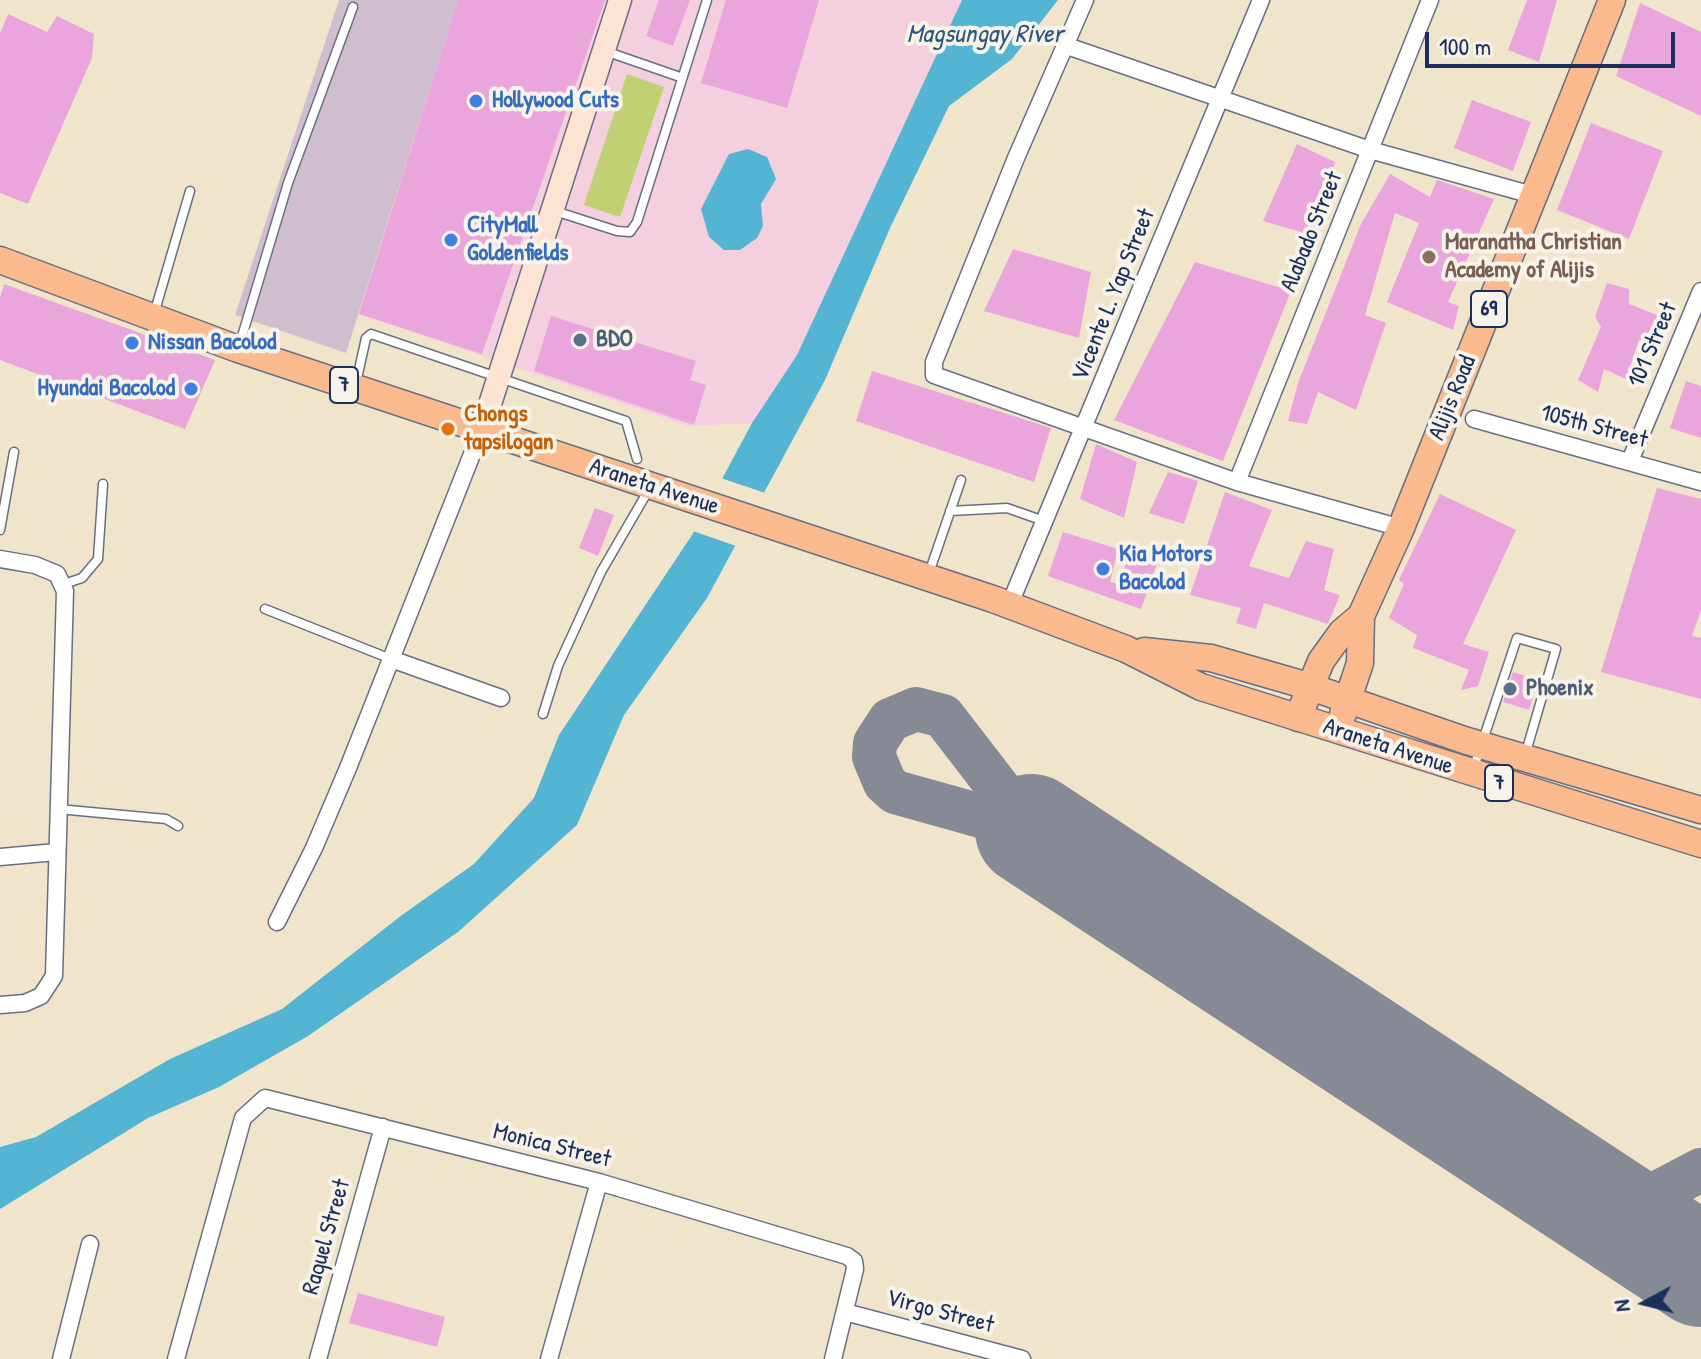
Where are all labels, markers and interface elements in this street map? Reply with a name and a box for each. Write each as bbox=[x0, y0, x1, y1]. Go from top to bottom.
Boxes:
scale bar bbox=[1429, 16, 1679, 66]
water label: Magsungay River bbox=[907, 19, 1063, 51]
text: 100 m bbox=[1439, 30, 1491, 62]
place label: Hollywood Cuts bbox=[492, 87, 619, 115]
marker: Hollywood Cuts bbox=[467, 92, 485, 110]
street label: Alabado Street bbox=[1275, 168, 1349, 296]
street label: Vicente L. Yap Street bbox=[1066, 205, 1162, 385]
place label: CityMall Goldenfields bbox=[467, 212, 568, 268]
place label: Maranatha Christian Academy of Alijis bbox=[1445, 229, 1622, 285]
marker: CityMall Goldenfields bbox=[442, 231, 460, 249]
marker: Maranatha Christian Academy of Alijis bbox=[1420, 248, 1438, 266]
road number: 69 bbox=[1471, 291, 1507, 327]
street label: 101 Street bbox=[1622, 298, 1684, 392]
place label: BDO bbox=[596, 326, 633, 354]
place label: Nissan Bacolod bbox=[148, 329, 276, 357]
marker: BDO bbox=[571, 331, 589, 349]
marker: Nissan Bacolod bbox=[123, 334, 141, 352]
street label: Alijis Road bbox=[1423, 352, 1483, 444]
road number: 7 bbox=[330, 367, 358, 403]
place label: Hyundai Bacolod bbox=[38, 375, 175, 403]
marker: Hyundai Bacolod bbox=[182, 380, 200, 398]
street label: 105th Street bbox=[1537, 399, 1651, 455]
place label: Chongs tapsilogan bbox=[464, 401, 554, 457]
marker: Chongs tapsilogan bbox=[439, 420, 457, 438]
street label: Araneta Avenue bbox=[585, 452, 723, 522]
place label: Kia Motors Bacolod bbox=[1119, 541, 1212, 597]
marker: Kia Motors Bacolod bbox=[1094, 560, 1112, 578]
place label: Phoenix bbox=[1526, 675, 1594, 703]
marker: Phoenix bbox=[1501, 680, 1519, 698]
street label: Araneta Avenue bbox=[1319, 712, 1457, 782]
road number: 7 bbox=[1485, 765, 1513, 801]
street label: Monica Street bbox=[490, 1117, 614, 1175]
street label: Raquel Street bbox=[297, 1176, 357, 1298]
north arrow bbox=[1605, 1263, 1685, 1343]
street label: Virgo Street bbox=[883, 1284, 997, 1340]
text: N bbox=[1606, 1298, 1637, 1314]

